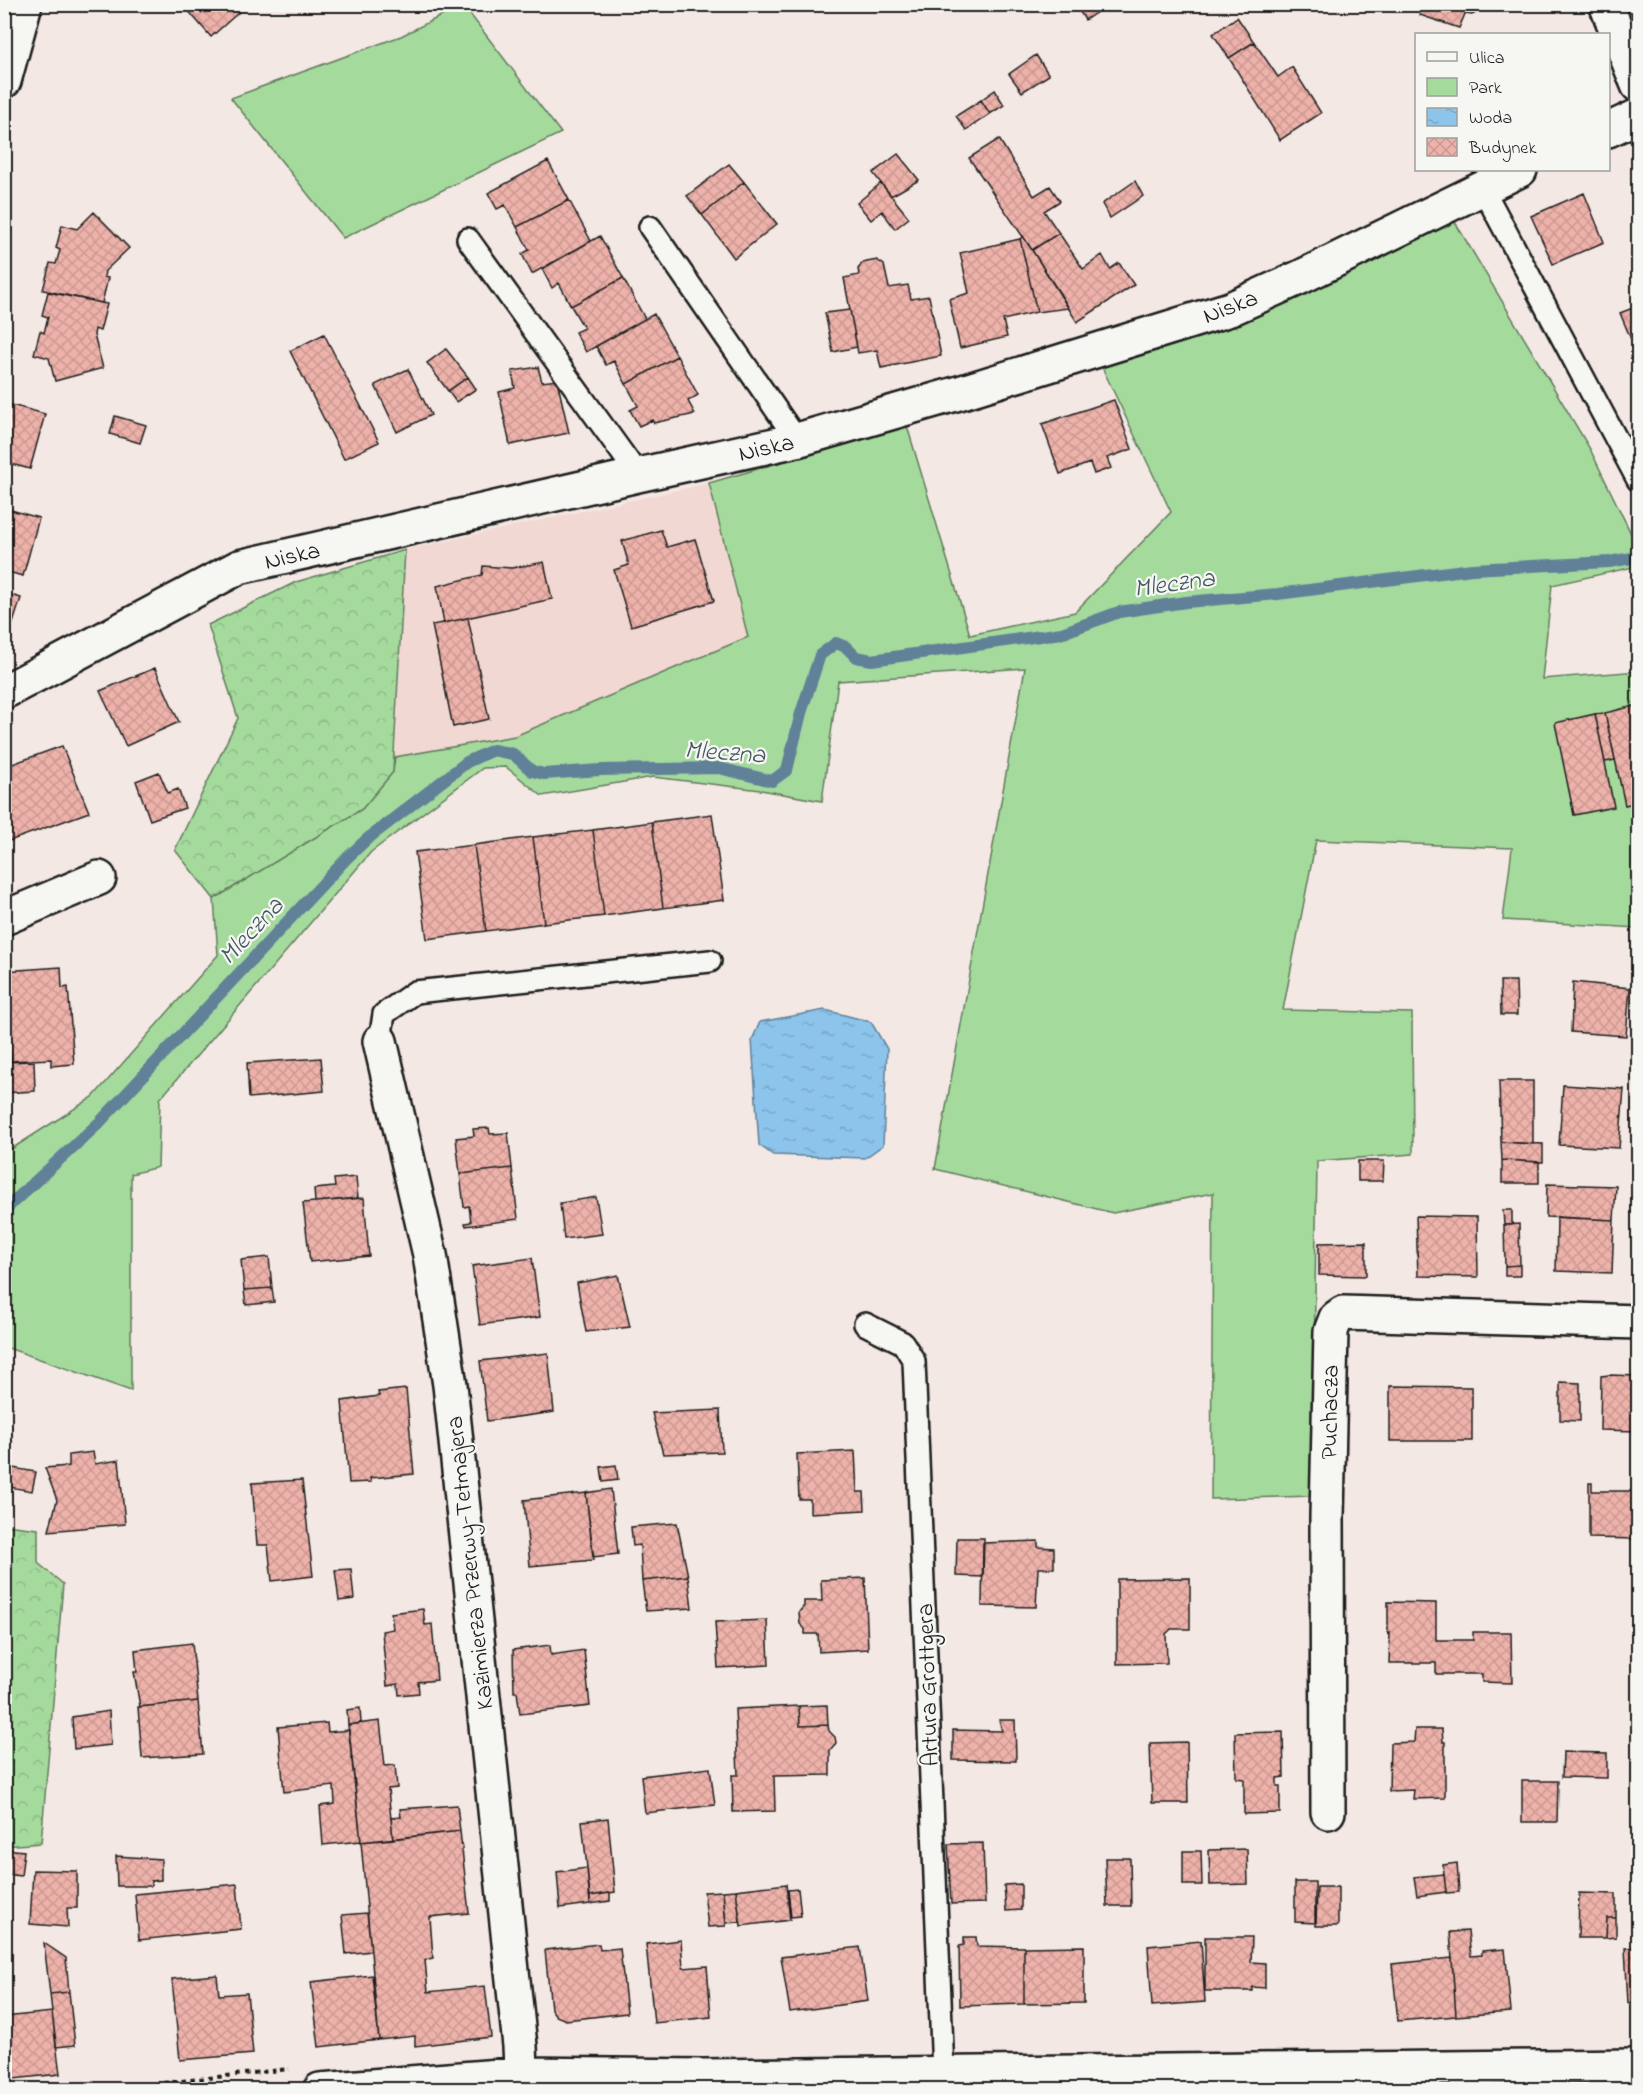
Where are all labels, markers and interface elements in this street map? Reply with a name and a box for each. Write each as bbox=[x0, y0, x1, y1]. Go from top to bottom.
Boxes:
legend bbox=[1415, 33, 1610, 171]
text: Ulica bbox=[1469, 46, 1504, 72]
text: Park bbox=[1469, 76, 1502, 102]
text: Woda bbox=[1469, 106, 1512, 132]
text: Budynek bbox=[1468, 136, 1536, 162]
street label: Niska bbox=[1198, 282, 1263, 335]
street label: Niska bbox=[735, 426, 798, 473]
street label: Niska bbox=[261, 534, 324, 581]
water label: Mleczna bbox=[1132, 560, 1218, 609]
water label: Mleczna bbox=[683, 732, 768, 776]
water label: Mleczna bbox=[211, 889, 294, 975]
street label: Puchacza bbox=[1313, 1364, 1350, 1460]
street label: Kazimierza Przerwy-Tetmajera bbox=[439, 1414, 505, 1711]
street label: Artura Grottgera bbox=[909, 1603, 950, 1767]

